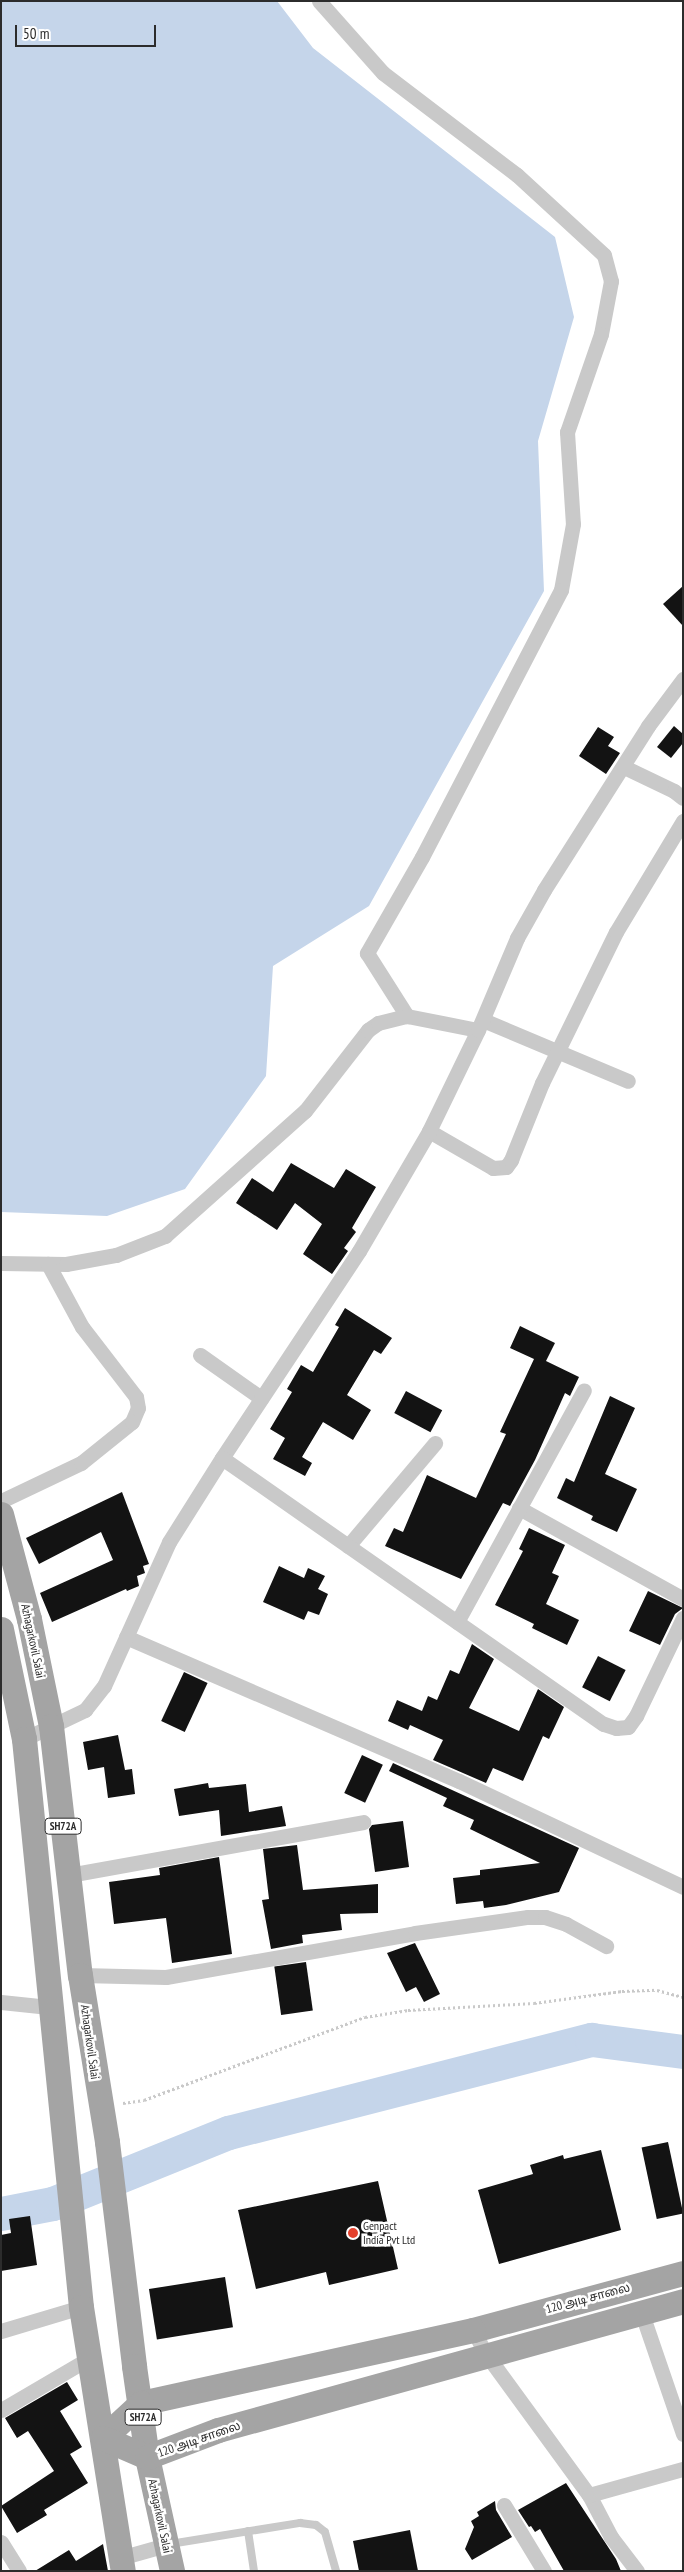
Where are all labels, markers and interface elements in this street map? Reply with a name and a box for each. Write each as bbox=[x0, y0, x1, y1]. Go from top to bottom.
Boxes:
scale bar bbox=[18, 15, 159, 47]
text: 50 m bbox=[23, 24, 49, 43]
street label: Azhagarkovil Salai bbox=[18, 1603, 48, 1679]
road number: SH72A bbox=[44, 1818, 82, 1834]
street label: Azhagarkovil Salai bbox=[78, 2004, 102, 2080]
place label: Genpact India Pvt Ltd bbox=[363, 2219, 415, 2247]
marker: Genpact India Pvt Ltd bbox=[347, 2227, 359, 2239]
street label: 120 அடி சாலை bbox=[544, 2280, 632, 2316]
road number: SH72A bbox=[124, 2408, 162, 2426]
street label: 120 அடி சாலை bbox=[156, 2418, 242, 2460]
street label: Azhagarkovil Salai bbox=[145, 2478, 175, 2554]

